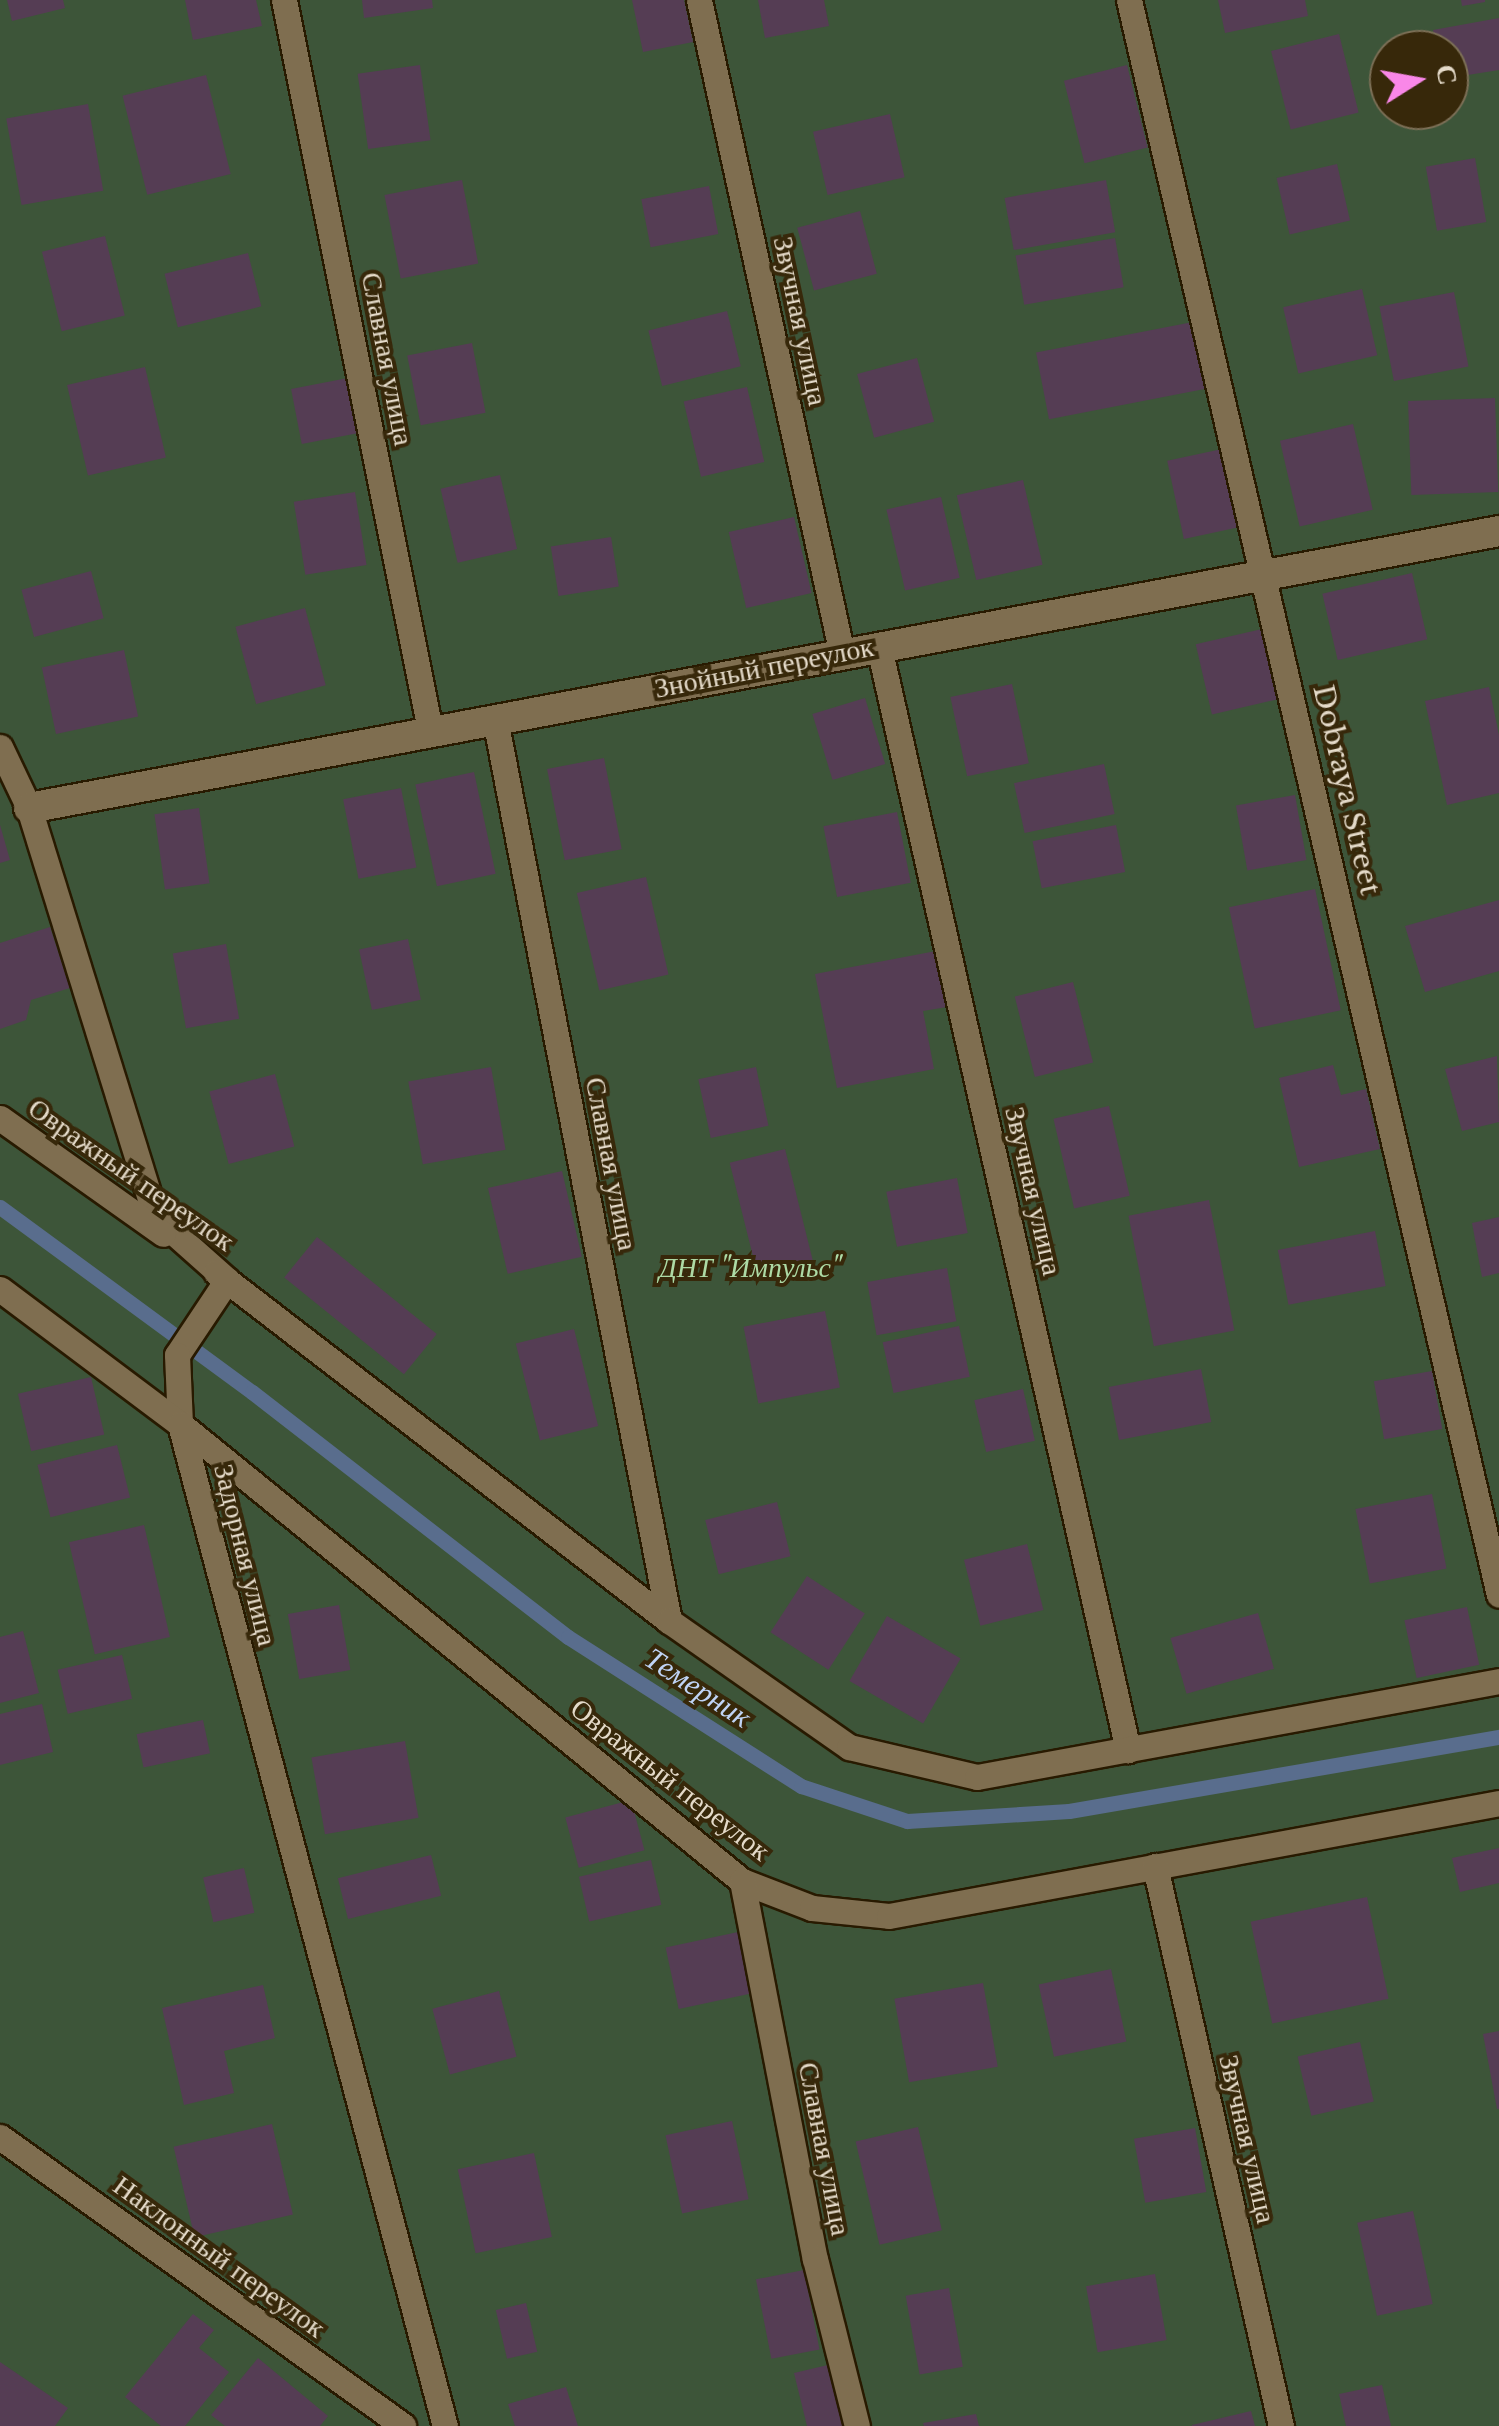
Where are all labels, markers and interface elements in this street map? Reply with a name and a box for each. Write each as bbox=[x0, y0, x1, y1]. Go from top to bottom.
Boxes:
north arrow bbox=[1369, 30, 1469, 130]
text: С bbox=[1428, 61, 1466, 88]
street label: Звучная улица bbox=[766, 233, 834, 409]
street label: Славная улица bbox=[354, 270, 420, 448]
street label: Знойный переулок bbox=[652, 630, 876, 706]
street label: Dobraya Street bbox=[1305, 681, 1387, 899]
street label: Славная улица bbox=[578, 1075, 644, 1253]
street label: Овражный переулок bbox=[22, 1091, 240, 1259]
street label: Звучная улица bbox=[997, 1104, 1069, 1278]
park label: ДНТ "Импульс" bbox=[659, 1251, 841, 1285]
street label: Задорная улица bbox=[206, 1461, 284, 1649]
water label: Темерник bbox=[638, 1640, 758, 1736]
street label: Овражный переулок bbox=[564, 1692, 776, 1868]
street label: Звучная улица bbox=[1211, 2052, 1283, 2226]
street label: Славная улица bbox=[791, 2060, 857, 2238]
street label: Наклонный переулок bbox=[107, 2169, 331, 2345]

